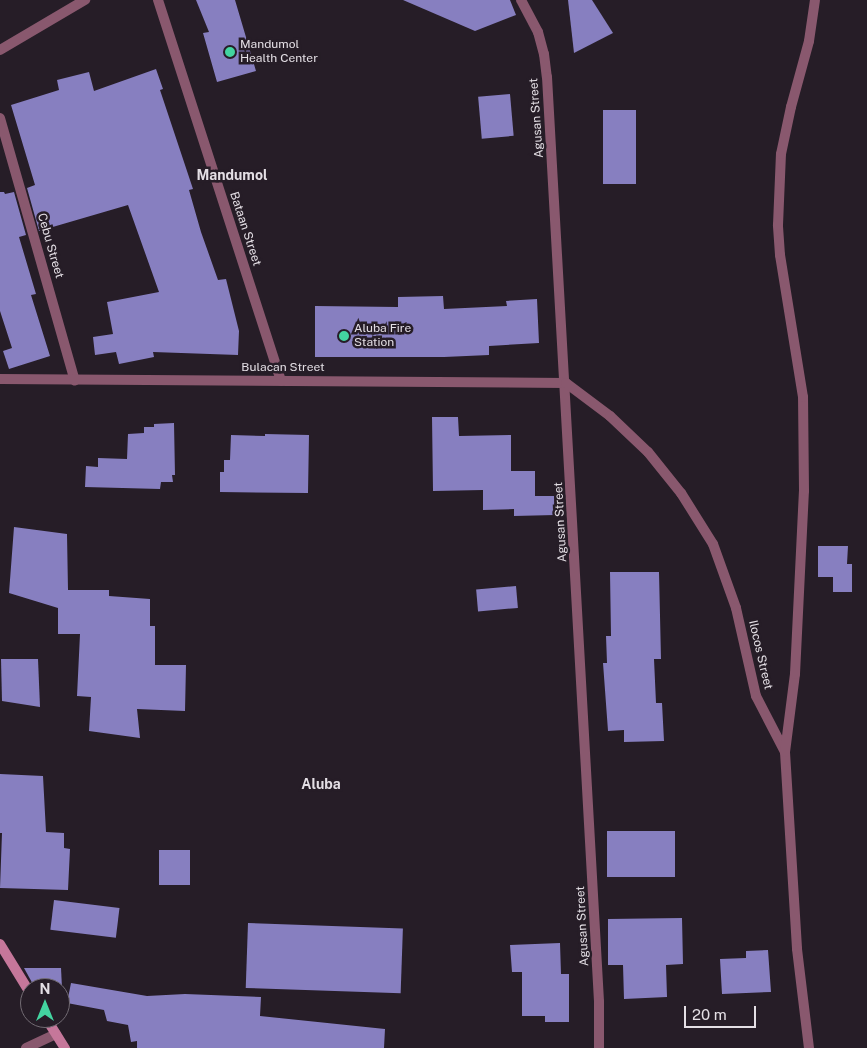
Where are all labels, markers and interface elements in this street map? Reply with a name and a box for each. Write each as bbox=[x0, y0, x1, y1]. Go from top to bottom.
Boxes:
place label: Mandumol Health Center bbox=[240, 38, 318, 66]
marker: Mandumol Health Center bbox=[224, 46, 236, 58]
street label: Agusan Street bbox=[527, 77, 547, 159]
district label: Mandumol bbox=[196, 167, 268, 183]
street label: Bataan Street bbox=[226, 190, 264, 268]
street label: Cebu Street bbox=[34, 212, 66, 280]
place label: Aluba Fire Station bbox=[354, 322, 411, 350]
marker: Aluba Fire Station bbox=[338, 330, 350, 342]
street label: Bulacan Street bbox=[241, 361, 325, 375]
street label: Agusan Street bbox=[552, 482, 570, 562]
street label: Ilocos Street bbox=[745, 619, 775, 691]
district label: Aluba bbox=[301, 776, 341, 792]
street label: Agusan Street bbox=[574, 886, 592, 966]
north arrow bbox=[20, 978, 70, 1028]
text: N bbox=[40, 981, 50, 997]
scale bar bbox=[687, 996, 760, 1028]
text: 20 m bbox=[692, 1006, 727, 1023]

